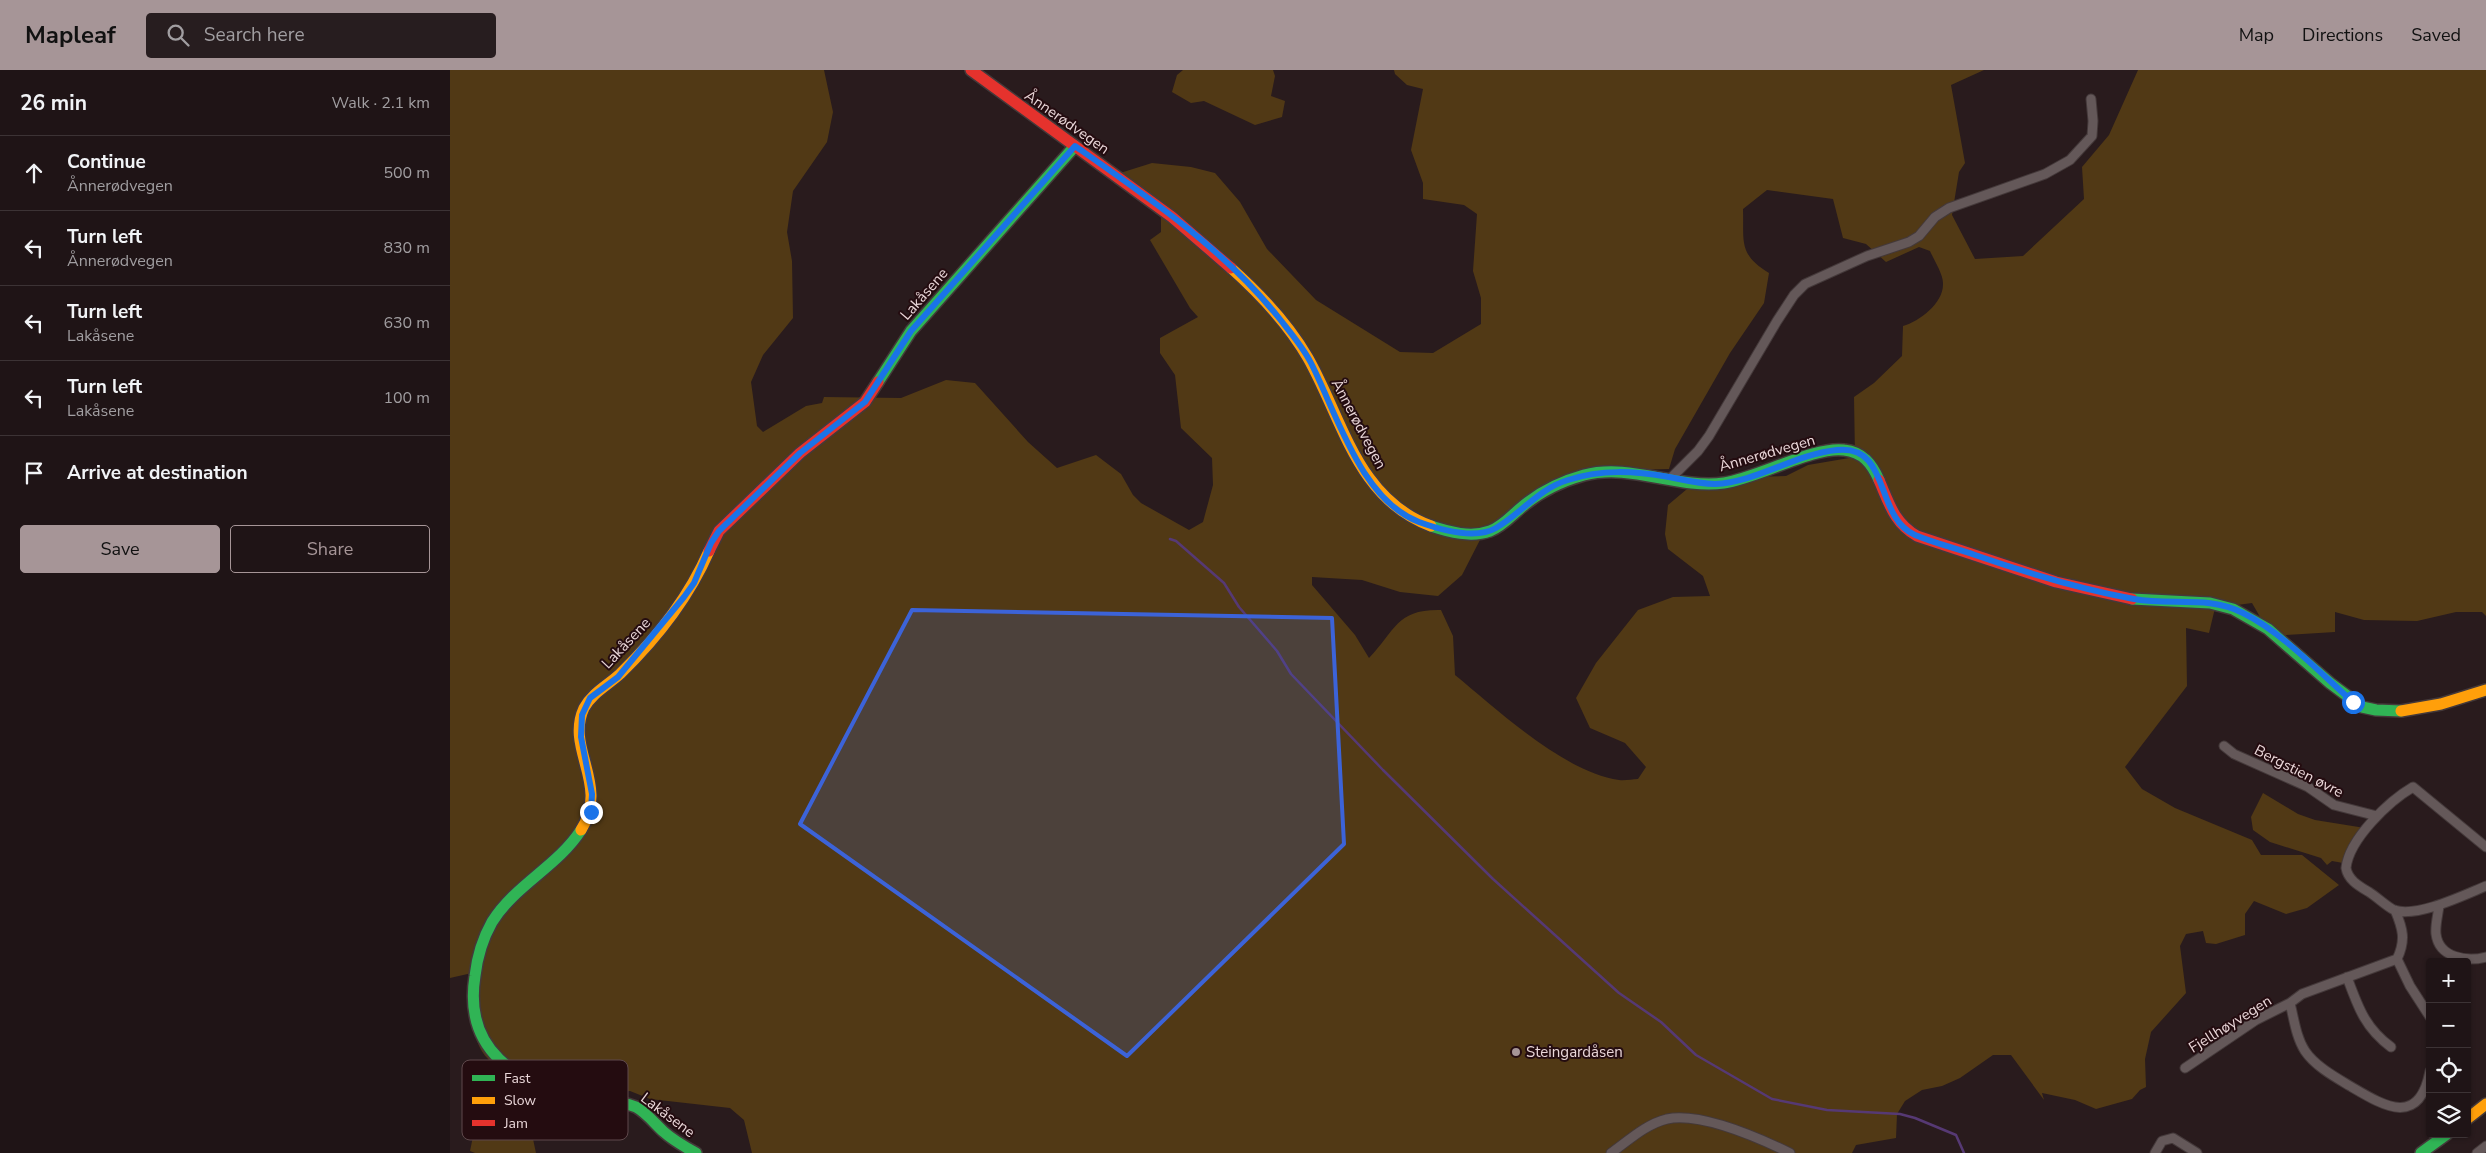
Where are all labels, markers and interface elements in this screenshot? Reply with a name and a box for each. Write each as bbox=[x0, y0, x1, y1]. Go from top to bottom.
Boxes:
search box bbox=[146, 13, 496, 58]
text: Mapleaf bbox=[25, 19, 116, 51]
icon: search bbox=[164, 21, 192, 49]
text: Search here bbox=[204, 22, 305, 48]
text: Map bbox=[2239, 23, 2274, 47]
text: Directions bbox=[2302, 23, 2383, 47]
text: Saved bbox=[2411, 23, 2461, 47]
street label: Ånnerødvegen bbox=[1021, 85, 1114, 159]
text: 26 min bbox=[20, 89, 87, 117]
text: Walk · 2.1 km bbox=[332, 92, 430, 114]
text: Continue bbox=[67, 149, 146, 175]
icon: ahead bbox=[20, 159, 48, 187]
text: 500 m bbox=[383, 162, 430, 184]
text: Ånnerødvegen bbox=[67, 175, 173, 197]
text: Turn left bbox=[67, 224, 142, 250]
icon: left bbox=[20, 234, 48, 262]
text: 830 m bbox=[383, 237, 430, 259]
text: Ånnerødvegen bbox=[67, 250, 173, 272]
street label: Lakåsene bbox=[896, 264, 952, 324]
text: Turn left bbox=[67, 299, 142, 325]
icon: left bbox=[20, 309, 48, 337]
text: 630 m bbox=[383, 312, 430, 334]
text: Lakåsene bbox=[67, 325, 134, 347]
text: Turn left bbox=[67, 374, 142, 400]
street label: Ånnerødvegen bbox=[1327, 375, 1392, 472]
icon: left bbox=[20, 384, 48, 412]
text: 100 m bbox=[383, 387, 430, 409]
text: Lakåsene bbox=[67, 400, 134, 422]
street label: Ånnerødvegen bbox=[1716, 429, 1817, 476]
icon: arrive bbox=[20, 459, 48, 487]
text: Arrive at destination bbox=[67, 460, 248, 486]
button: Save bbox=[20, 525, 220, 573]
button: Share bbox=[230, 525, 430, 573]
street label: Lakåsene bbox=[597, 613, 655, 673]
route start bbox=[2342, 691, 2365, 714]
street label: Bergstien øvre bbox=[2251, 740, 2347, 802]
route end bbox=[580, 801, 603, 824]
map controls bbox=[2426, 958, 2471, 1138]
button: + bbox=[2426, 958, 2471, 1003]
street label: Fjellhøyvegen bbox=[2185, 991, 2275, 1057]
button: − bbox=[2426, 1003, 2471, 1048]
place label: Steingardåsen bbox=[1526, 1042, 1623, 1062]
marker: Steingardåsen bbox=[1510, 1046, 1522, 1058]
button: locate bbox=[2426, 1048, 2471, 1093]
legend bbox=[462, 1060, 628, 1140]
text: Fast bbox=[504, 1069, 530, 1088]
street label: Lakåsene bbox=[637, 1088, 699, 1142]
text: Slow bbox=[504, 1091, 536, 1110]
button: layers bbox=[2426, 1093, 2471, 1138]
text: Jam bbox=[503, 1114, 528, 1133]

